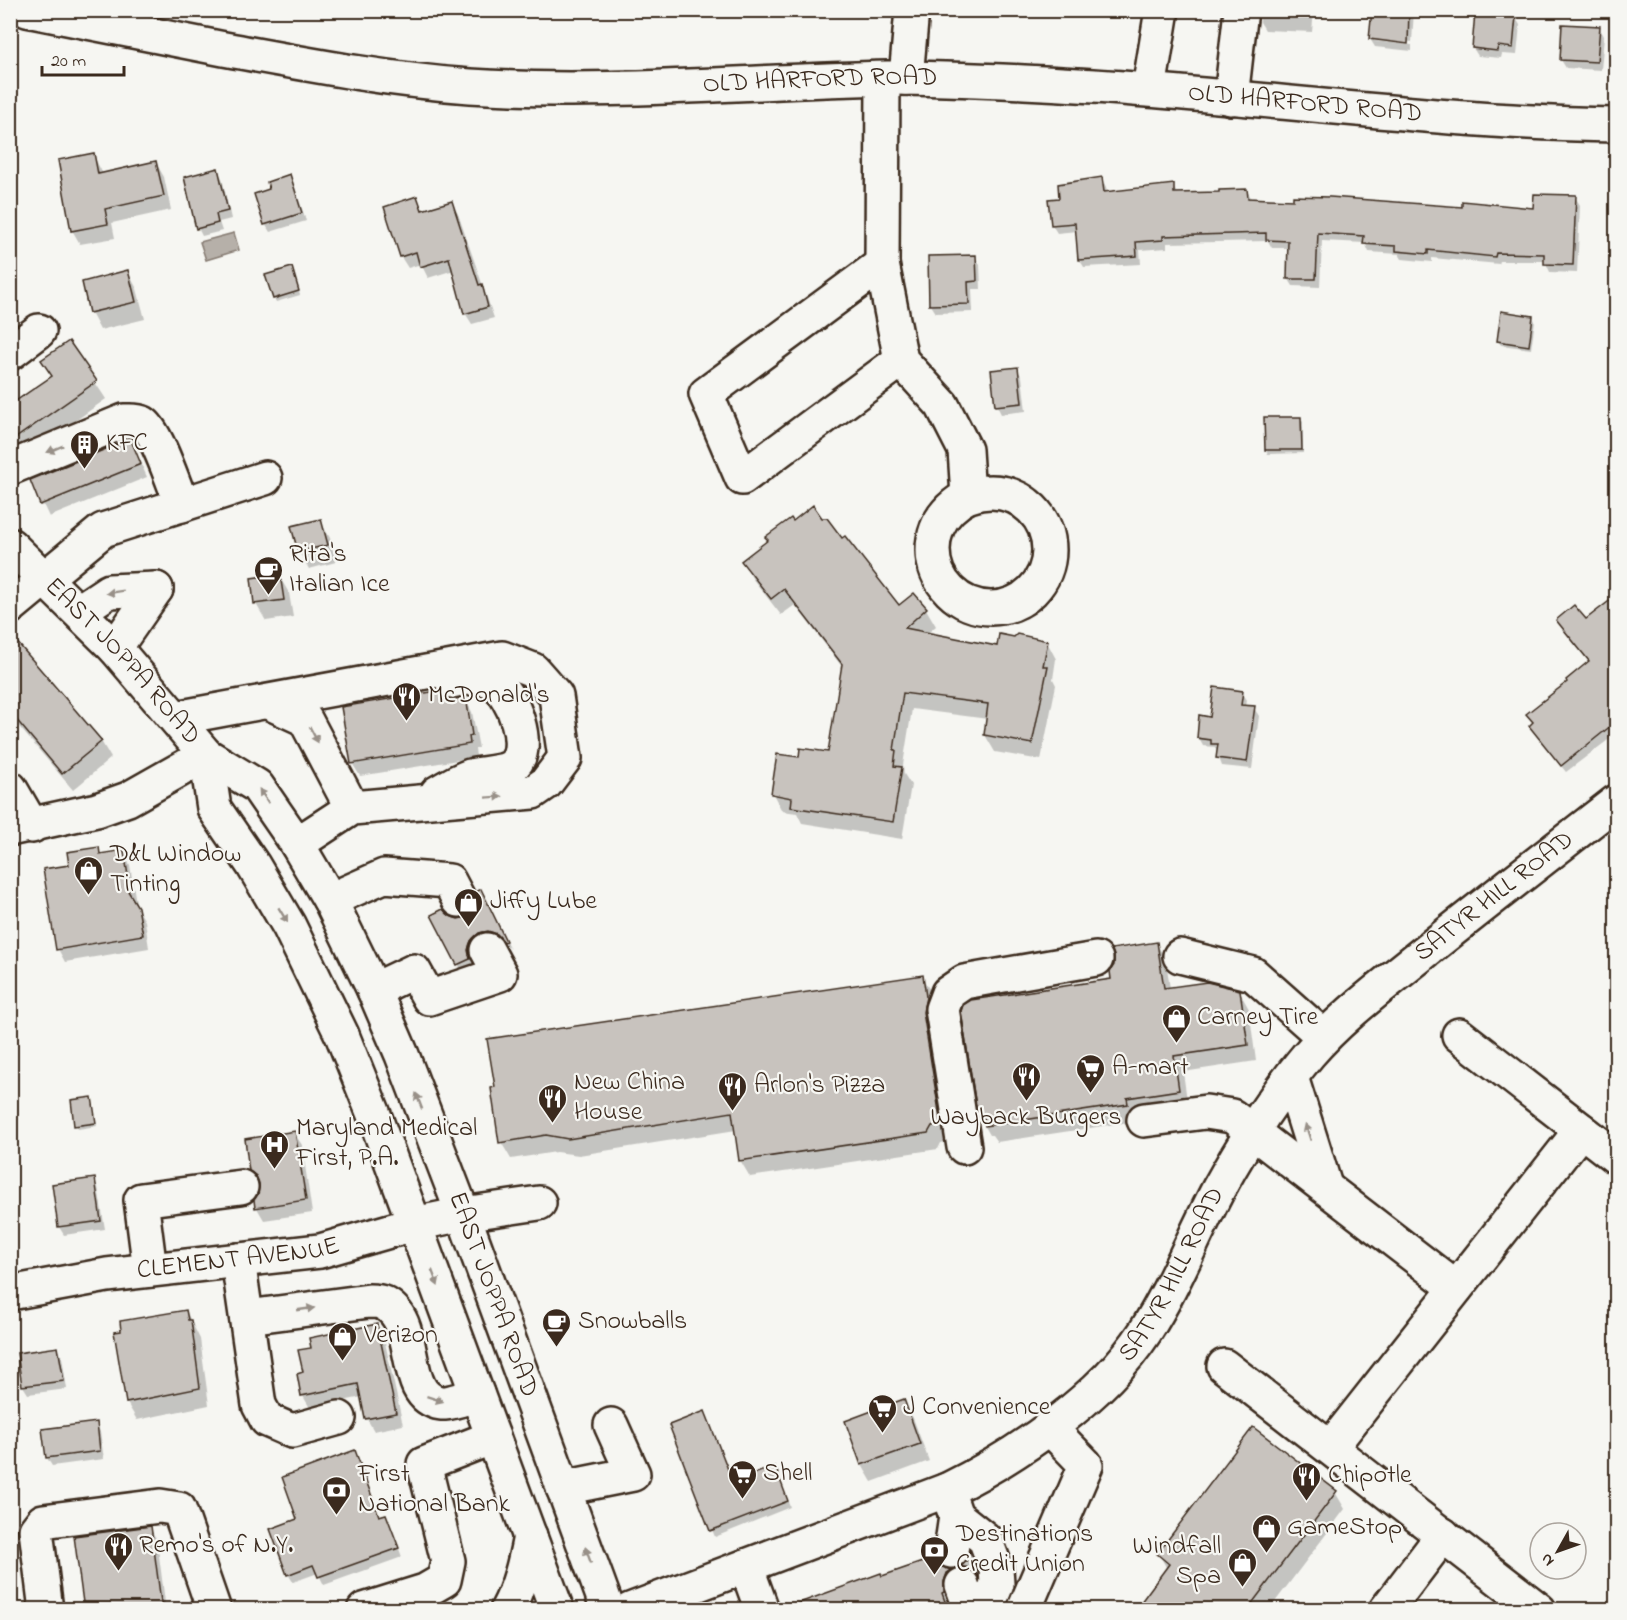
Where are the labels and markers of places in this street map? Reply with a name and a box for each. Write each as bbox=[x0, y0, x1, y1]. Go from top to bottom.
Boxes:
place label: KFC bbox=[106, 425, 148, 463]
building icon: KFC bbox=[69, 428, 101, 470]
place label: Rita's Italian Ice bbox=[289, 536, 390, 604]
cafe icon: Rita's Italian Ice bbox=[252, 554, 284, 596]
place label: McDonald's bbox=[428, 677, 550, 715]
restaurant icon: McDonald's bbox=[391, 680, 423, 722]
place label: D&L Window Tinting bbox=[109, 836, 241, 904]
shop icon: D&L Window Tinting bbox=[73, 854, 105, 896]
place label: Jiffy Lube bbox=[490, 883, 597, 921]
shop icon: Jiffy Lube bbox=[453, 886, 485, 928]
place label: Carney Tire bbox=[1197, 999, 1318, 1037]
shop icon: Carney Tire bbox=[1160, 1002, 1192, 1044]
place label: A-mart bbox=[1112, 1049, 1189, 1087]
supermarket icon: A-mart bbox=[1075, 1052, 1107, 1094]
restaurant icon: Wayback Burgers bbox=[1010, 1060, 1042, 1102]
place label: New China House bbox=[574, 1064, 685, 1132]
place label: Arlon's Pizza bbox=[754, 1067, 885, 1105]
restaurant icon: Arlon's Pizza bbox=[717, 1070, 749, 1112]
restaurant icon: New China House bbox=[537, 1082, 569, 1124]
place label: Wayback Burgers bbox=[931, 1099, 1121, 1137]
place label: Maryland Medical First, P.A. bbox=[295, 1110, 477, 1178]
hospital icon: Maryland Medical First, P.A. bbox=[259, 1128, 291, 1170]
place label: Snowballs bbox=[578, 1303, 687, 1341]
cafe icon: Snowballs bbox=[541, 1306, 573, 1348]
place label: Verizon bbox=[363, 1317, 438, 1355]
shop icon: Verizon bbox=[327, 1320, 359, 1362]
place label: J Convenience bbox=[903, 1389, 1051, 1427]
supermarket icon: J Convenience bbox=[866, 1392, 898, 1434]
place label: Shell bbox=[763, 1455, 812, 1493]
place label: First National Bank bbox=[357, 1456, 511, 1524]
place label: Chipotle bbox=[1328, 1457, 1412, 1495]
supermarket icon: Shell bbox=[726, 1458, 758, 1500]
restaurant icon: Chipotle bbox=[1291, 1460, 1323, 1502]
bank icon: First National Bank bbox=[321, 1474, 353, 1516]
place label: GameStop bbox=[1287, 1509, 1402, 1547]
shop icon: GameStop bbox=[1250, 1512, 1282, 1554]
place label: Destinations Credit Union bbox=[955, 1516, 1093, 1584]
place label: Remo's of N.Y. bbox=[139, 1527, 293, 1565]
place label: Windfall Spa bbox=[1133, 1528, 1221, 1596]
restaurant icon: Remo's of N.Y. bbox=[102, 1530, 134, 1572]
bank icon: Destinations Credit Union bbox=[919, 1534, 951, 1576]
shop icon: Windfall Spa bbox=[1226, 1546, 1258, 1588]

